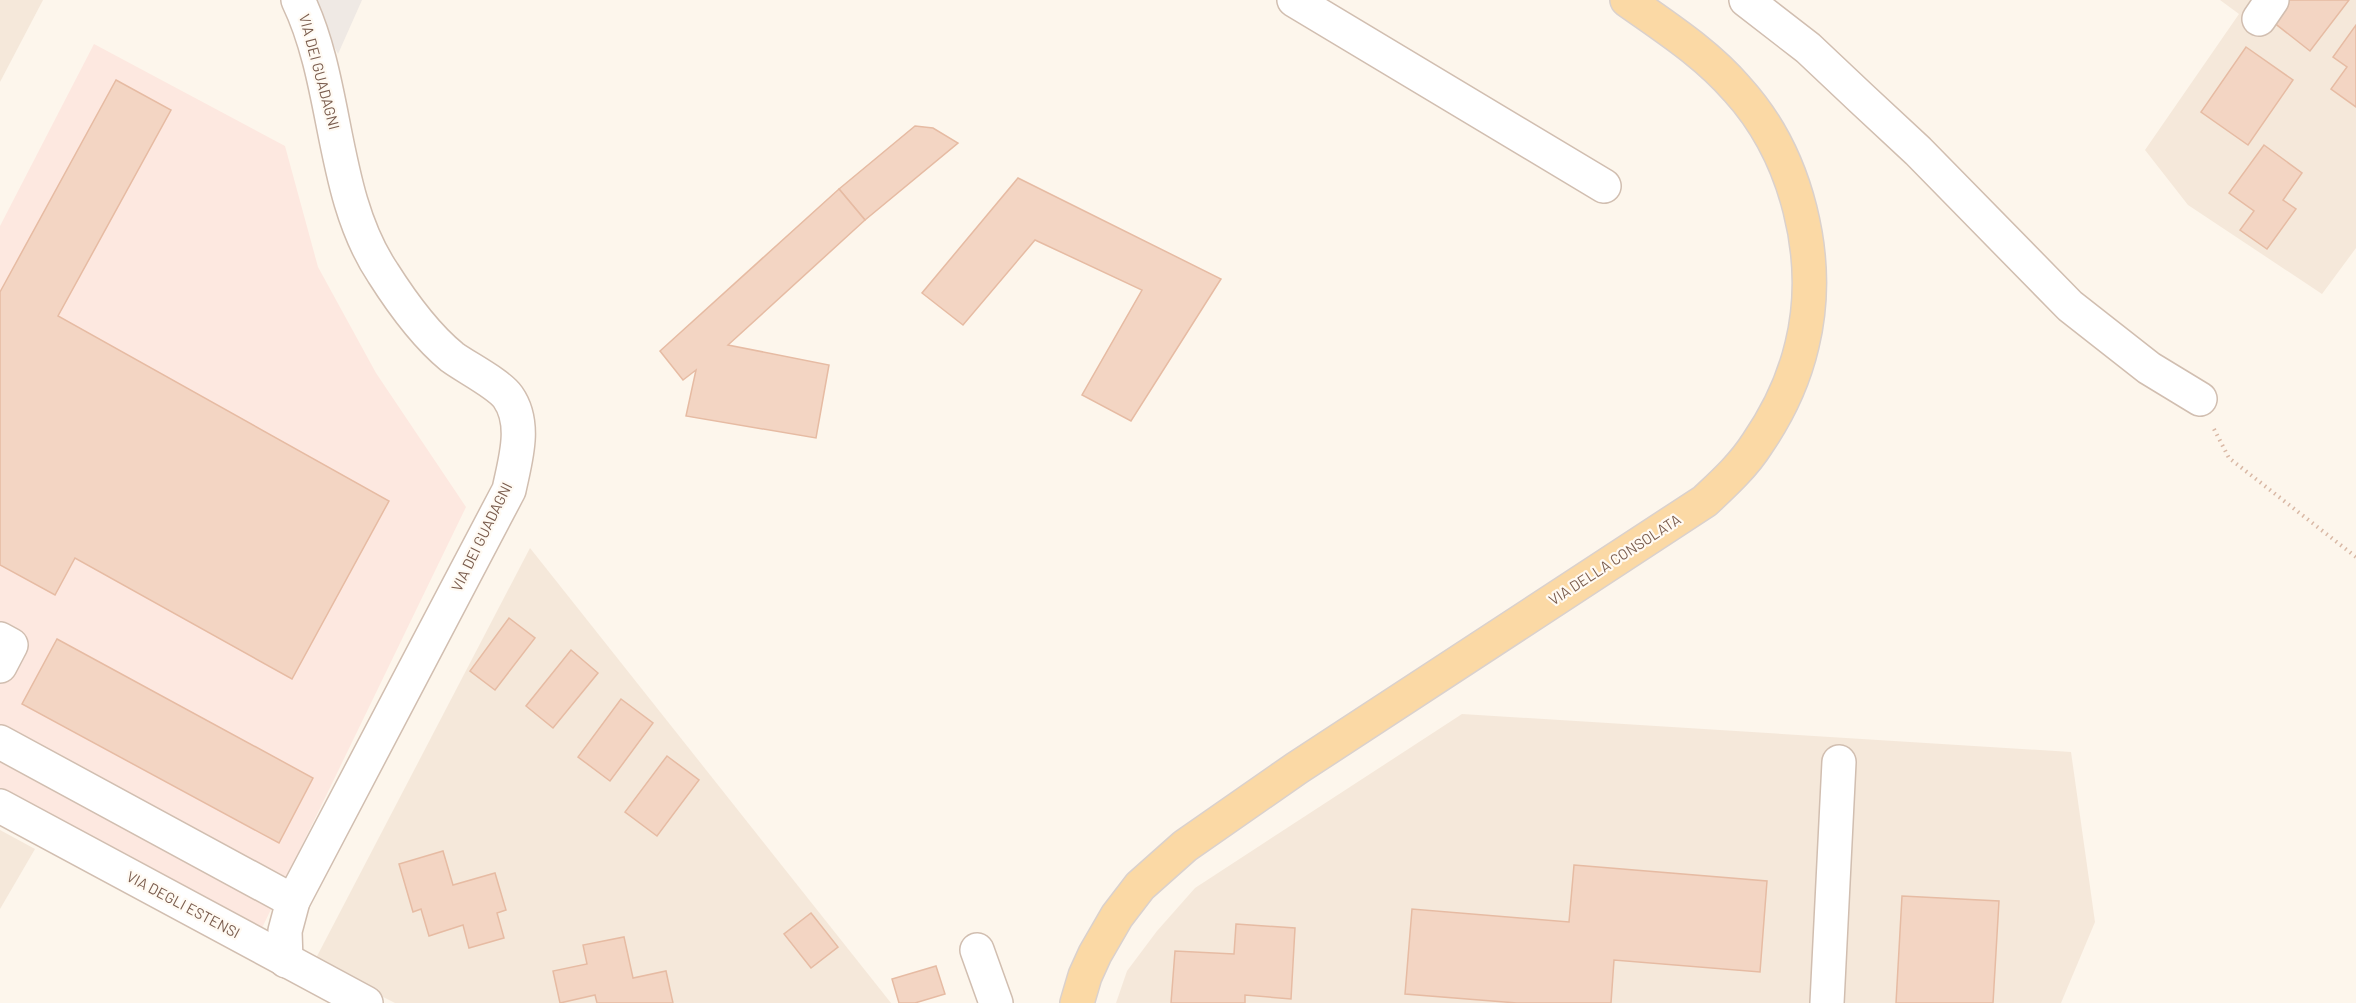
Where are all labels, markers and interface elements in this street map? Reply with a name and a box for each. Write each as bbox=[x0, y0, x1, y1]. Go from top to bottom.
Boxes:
street label: VIA DEI GUADAGNI bbox=[296, 12, 344, 132]
street label: VIA DEI GUADAGNI bbox=[447, 479, 515, 594]
street label: VIA DELLA CONSOLATA bbox=[1545, 510, 1684, 609]
street label: VIA DEGLI ESTENSI bbox=[124, 867, 243, 942]

